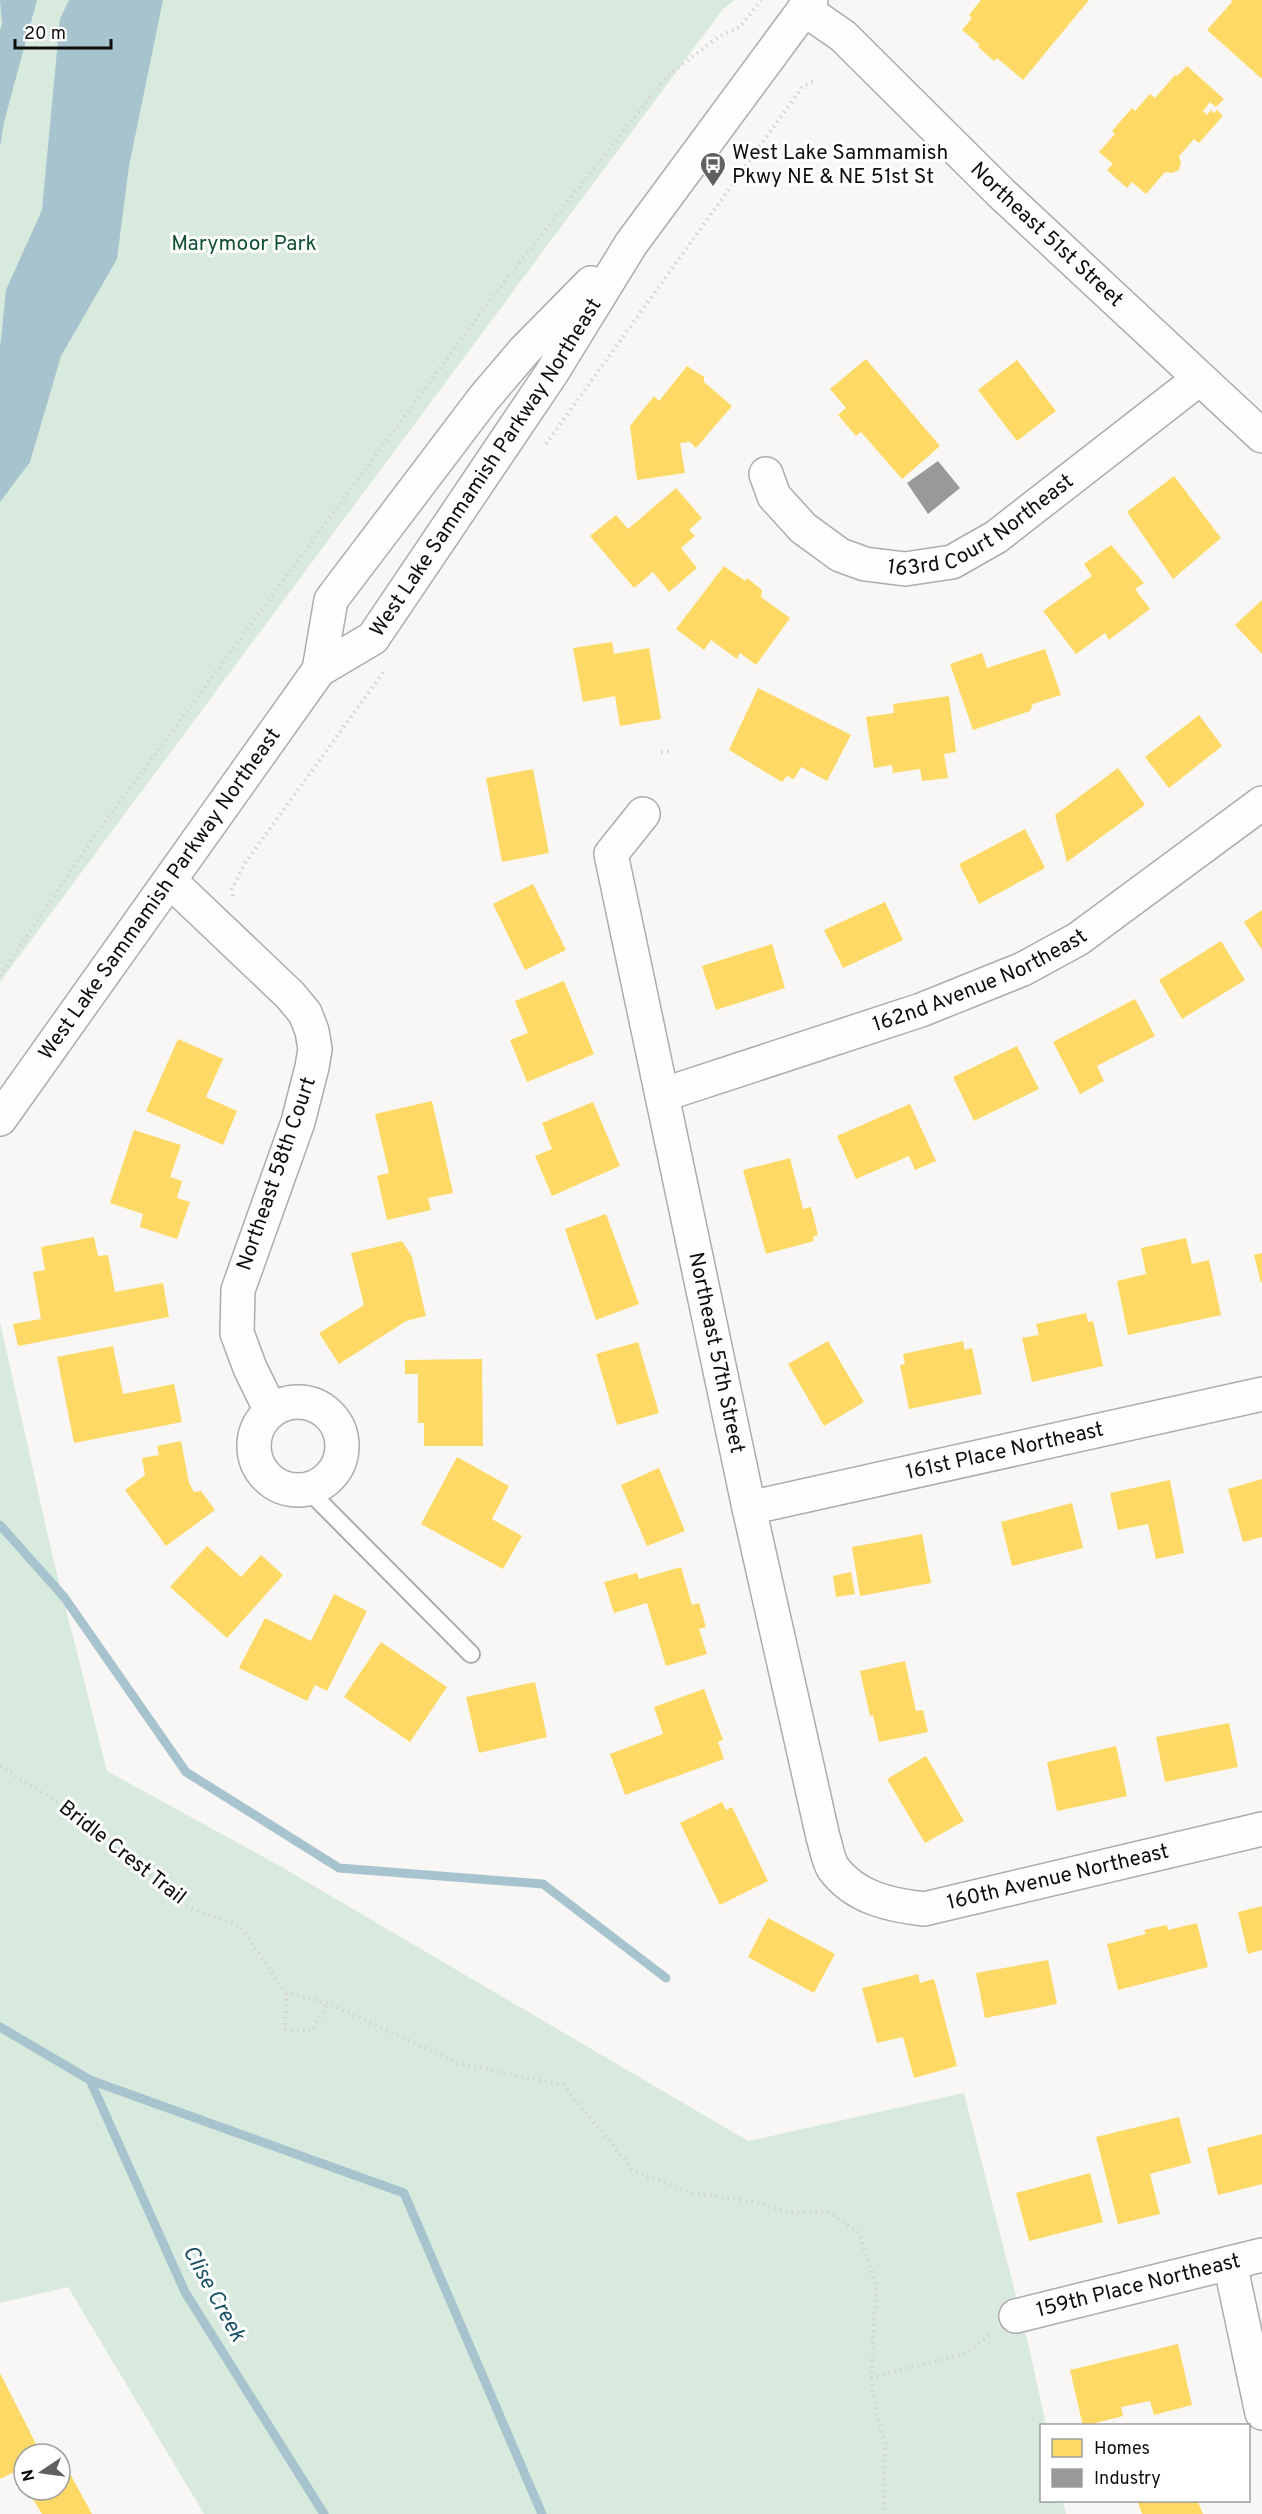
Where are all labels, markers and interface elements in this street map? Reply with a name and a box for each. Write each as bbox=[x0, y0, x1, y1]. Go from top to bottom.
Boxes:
scale bar bbox=[15, 12, 111, 50]
text: 20 m bbox=[24, 23, 66, 46]
place label: West Lake Sammamish Pkwy NE & NE 51st St bbox=[732, 140, 948, 191]
bus stop icon: West Lake Sammamish Pkwy NE & NE 51st St bbox=[698, 150, 728, 188]
street label: Northeast 51st Street bbox=[964, 156, 1129, 313]
park label: Marymoor Park bbox=[171, 231, 317, 258]
street label: West Lake Sammamish Parkway Northeast bbox=[364, 293, 608, 642]
street label: 163rd Court Northeast bbox=[886, 468, 1079, 583]
street label: West Lake Sammamish Parkway Northeast bbox=[33, 723, 287, 1065]
street label: 162nd Avenue Northeast bbox=[869, 923, 1093, 1038]
street label: Northeast 58th Court bbox=[231, 1074, 323, 1274]
street label: Northeast 57th Street bbox=[682, 1250, 751, 1456]
street label: 161st Place Northeast bbox=[903, 1416, 1106, 1486]
street label: Bridle Crest Trail bbox=[53, 1795, 191, 1911]
street label: 160th Avenue Northeast bbox=[944, 1838, 1171, 1917]
water label: Clise Creek bbox=[176, 2241, 251, 2348]
street label: 159th Place Northeast bbox=[1034, 2247, 1243, 2324]
legend bbox=[1040, 2424, 1250, 2502]
text: Homes bbox=[1094, 2438, 1150, 2461]
north arrow bbox=[12, 2442, 72, 2502]
text: N bbox=[18, 2467, 40, 2483]
text: Industry bbox=[1094, 2468, 1161, 2491]

